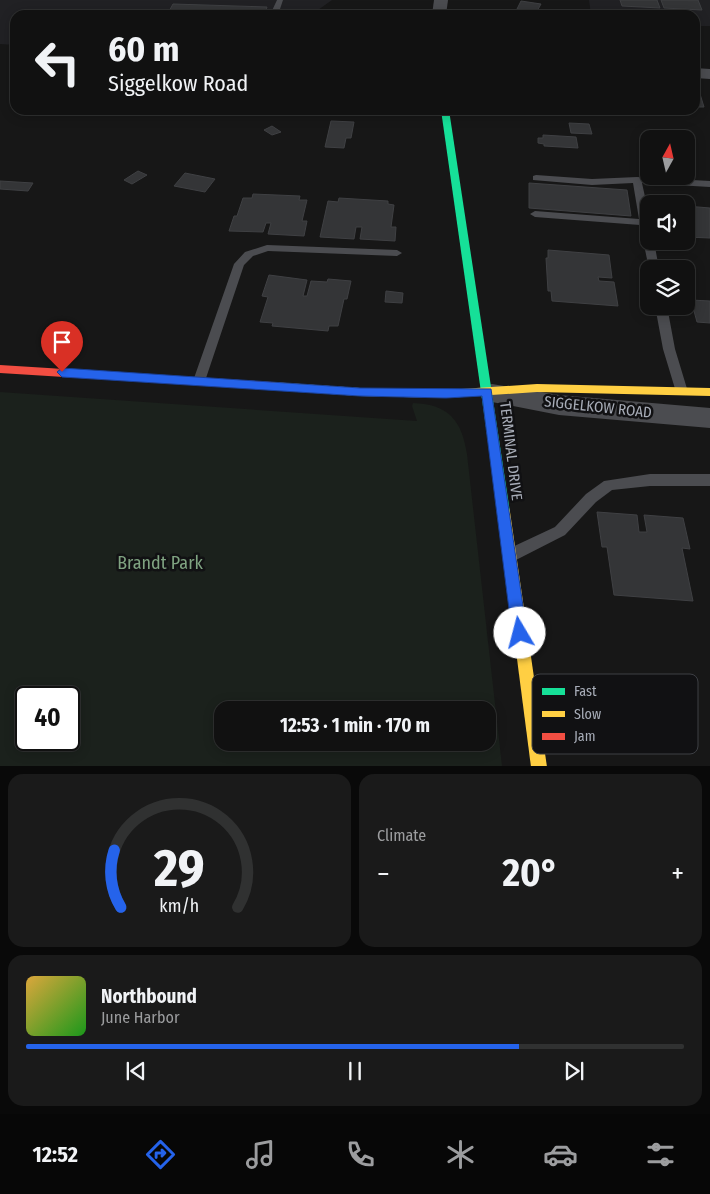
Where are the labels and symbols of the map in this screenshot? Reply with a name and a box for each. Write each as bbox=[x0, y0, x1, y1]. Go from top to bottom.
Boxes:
north arrow bbox=[640, 130, 695, 185]
pin bbox=[41, 321, 83, 372]
street label: SIGGELKOW ROAD bbox=[543, 392, 653, 422]
street label: TERMINAL DRIVE bbox=[496, 401, 526, 501]
park label: Brandt Park bbox=[117, 552, 203, 574]
position arrow bbox=[493, 606, 545, 658]
legend bbox=[532, 674, 698, 754]
text: Fast bbox=[574, 683, 597, 700]
speed limit sign: 40 bbox=[15, 686, 80, 751]
text: Slow bbox=[574, 706, 601, 723]
text: Jam bbox=[574, 728, 595, 745]

